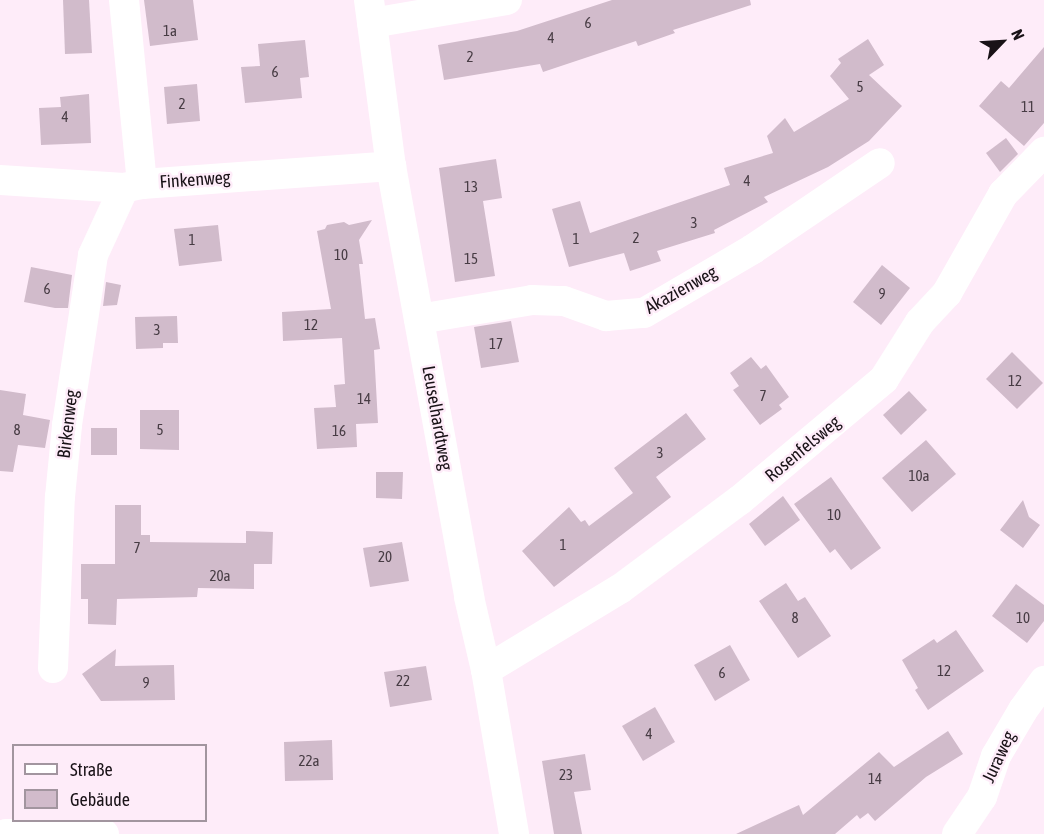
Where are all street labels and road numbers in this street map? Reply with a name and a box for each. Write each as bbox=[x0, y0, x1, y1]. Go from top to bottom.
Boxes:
street label: Finkenweg bbox=[159, 167, 231, 193]
street label: Akazienweg bbox=[641, 261, 721, 319]
street label: Leuselhardtweg bbox=[417, 364, 457, 472]
street label: Birkenweg bbox=[53, 388, 83, 460]
street label: Rosenfelsweg bbox=[761, 411, 845, 487]
street label: Juraweg bbox=[978, 728, 1020, 786]

